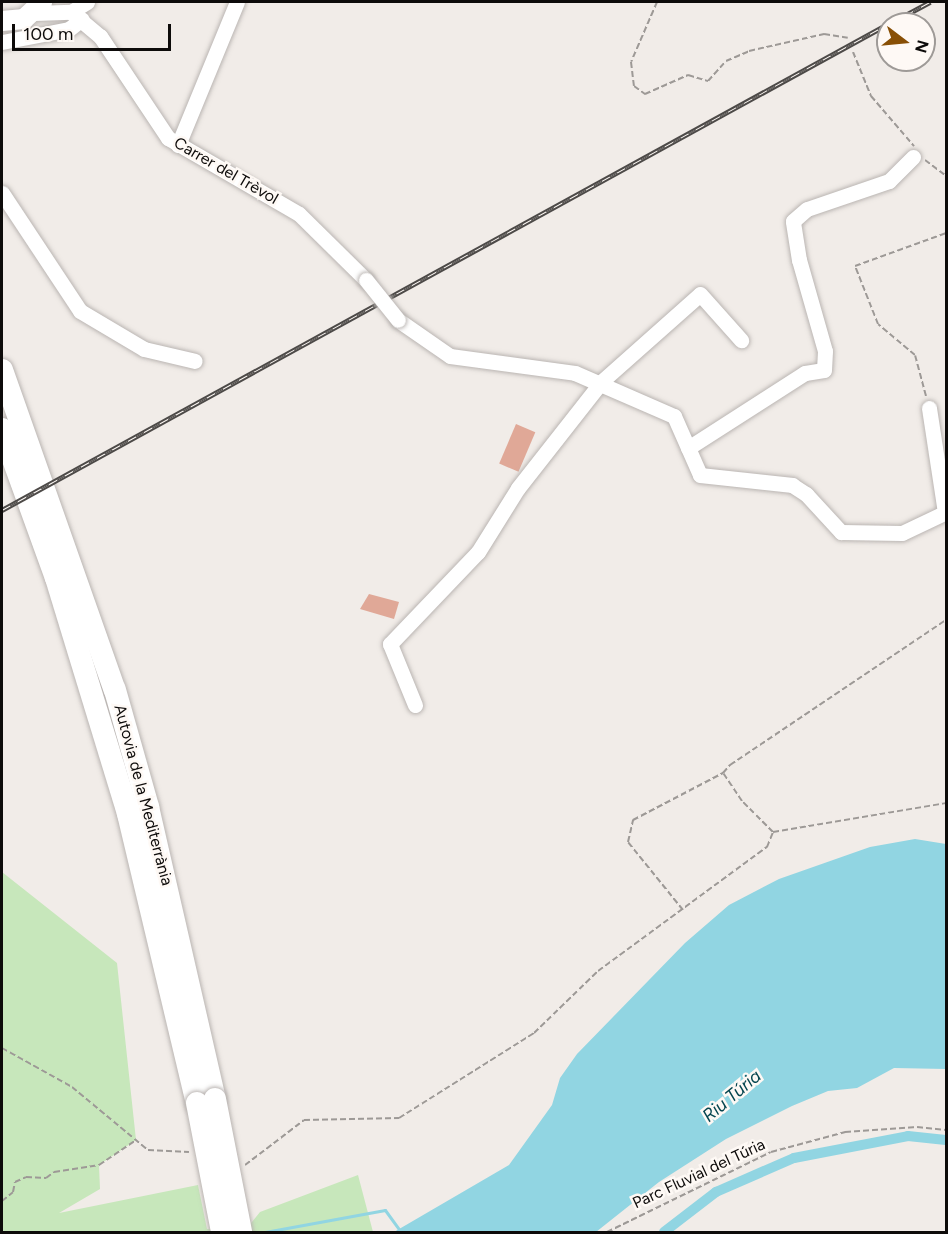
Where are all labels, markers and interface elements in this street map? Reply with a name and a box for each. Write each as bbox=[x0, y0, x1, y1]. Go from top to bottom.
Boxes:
scale bar bbox=[15, 12, 174, 50]
north arrow bbox=[876, 12, 936, 72]
text: 100 m bbox=[23, 23, 73, 45]
text: N bbox=[911, 38, 933, 55]
street label: Carrer del Trèvol bbox=[170, 133, 282, 209]
street label: Autovia de la Mediterrània bbox=[110, 702, 176, 888]
water label: Riu Túria bbox=[698, 1065, 766, 1127]
street label: Parc Fluvial del Túria bbox=[630, 1135, 768, 1213]

